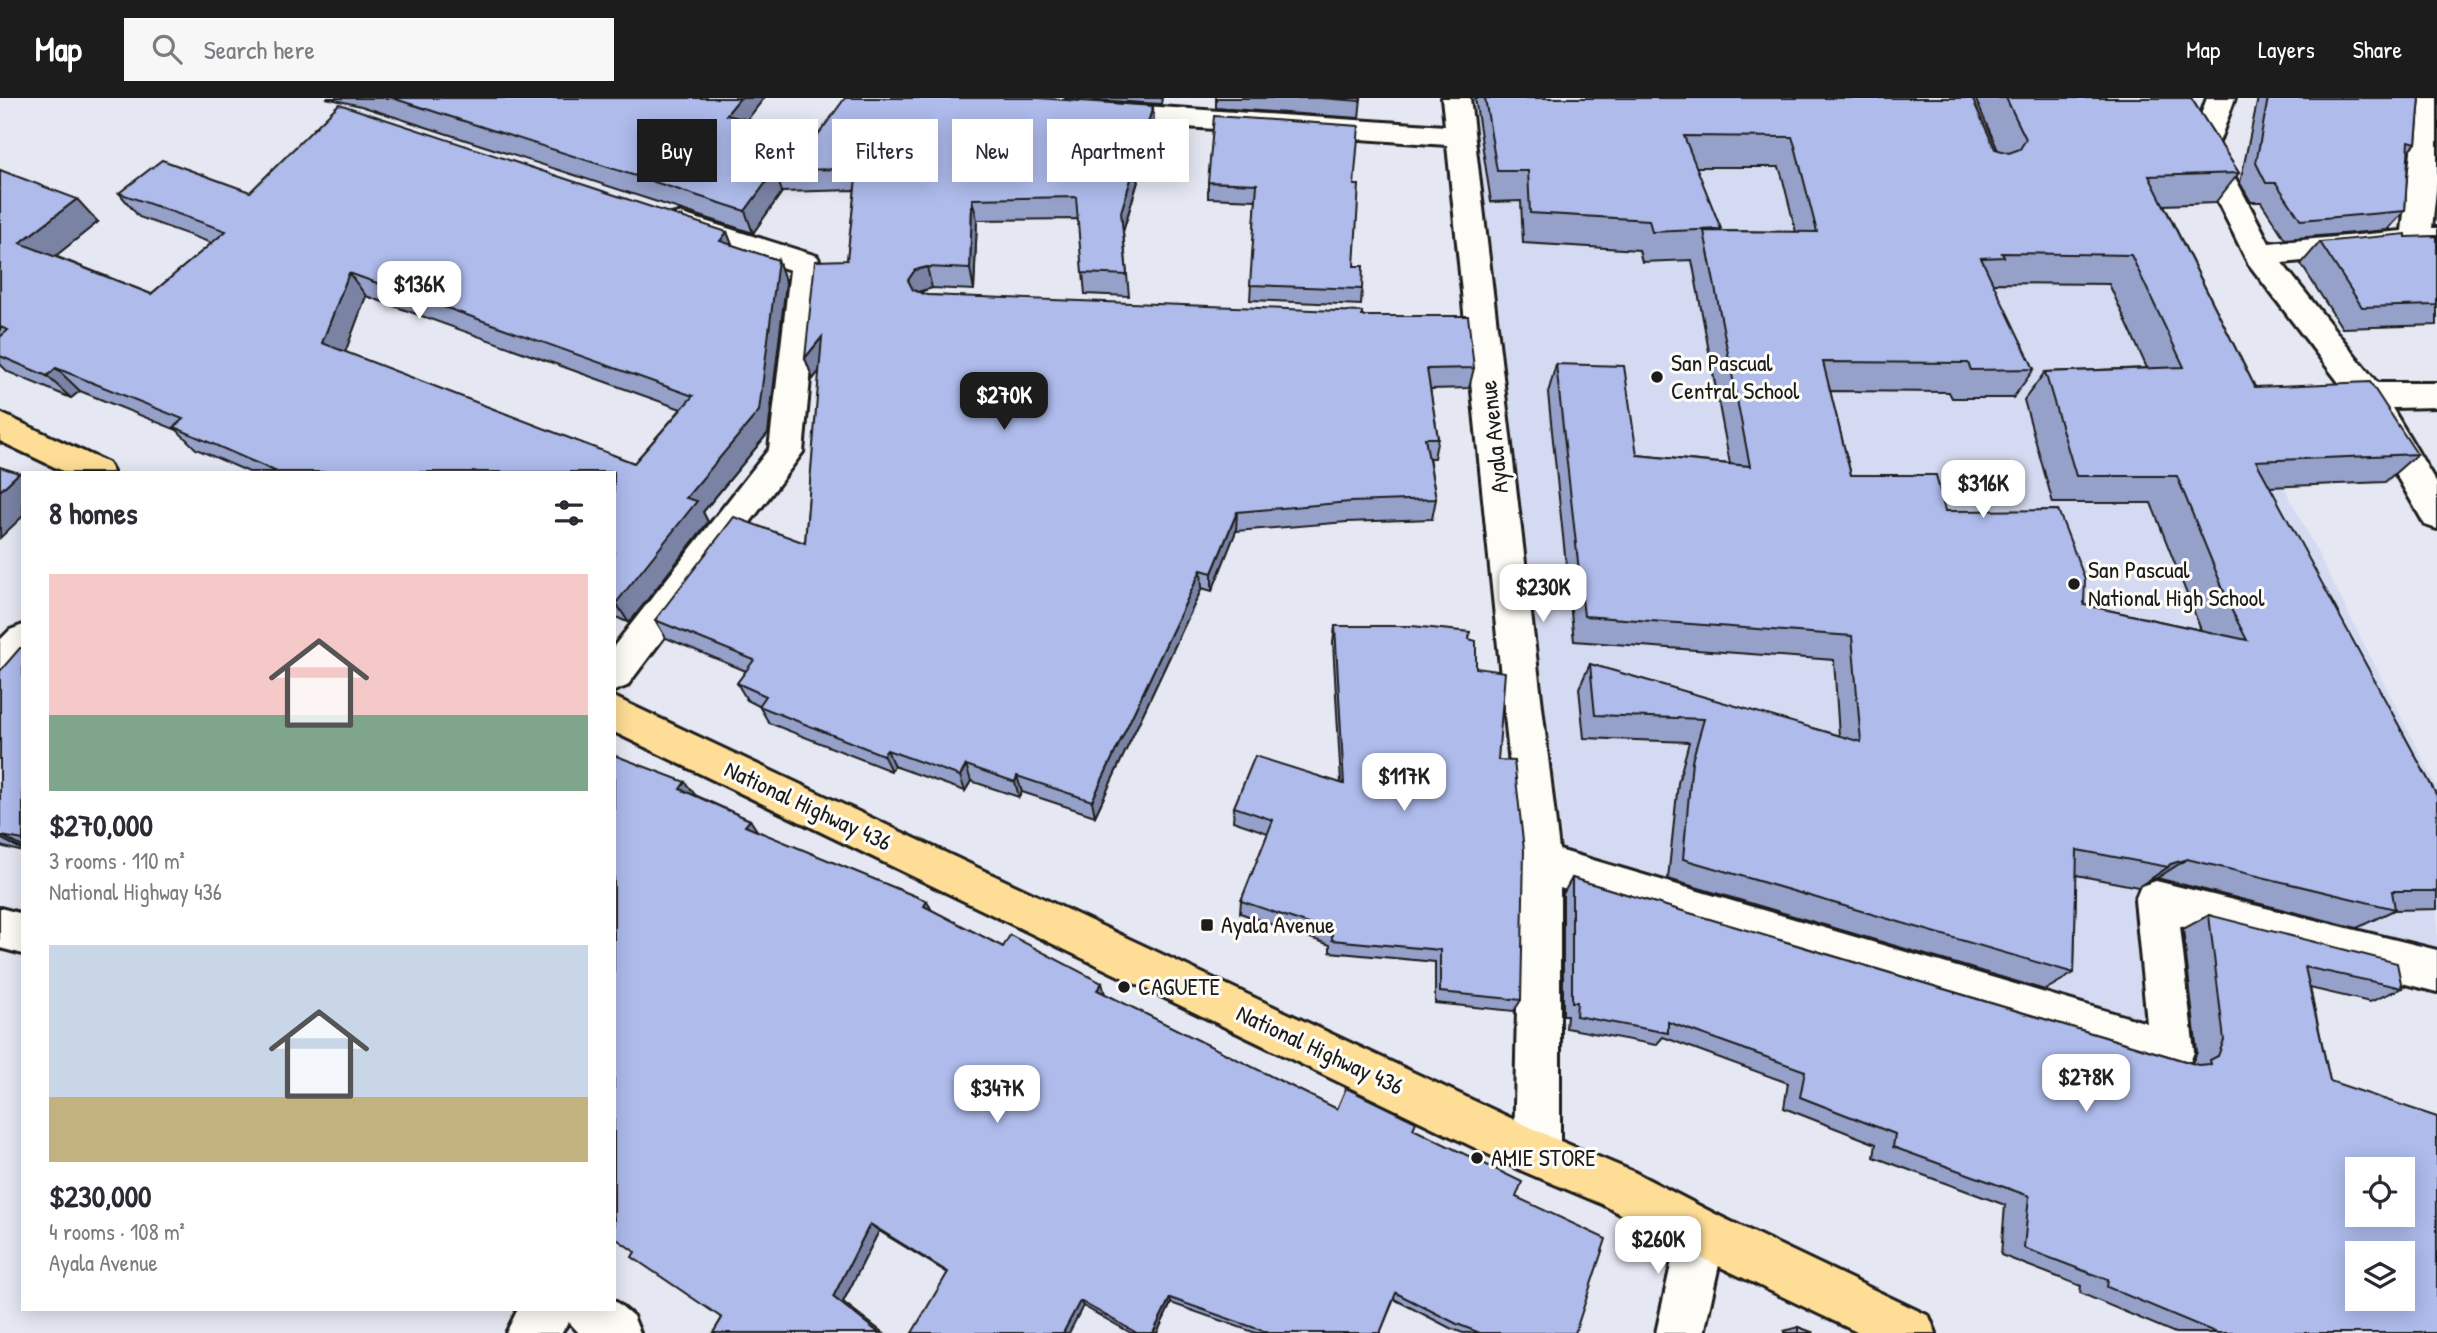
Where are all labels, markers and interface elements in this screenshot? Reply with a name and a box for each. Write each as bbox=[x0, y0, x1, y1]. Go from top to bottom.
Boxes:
search box bbox=[124, 18, 614, 81]
text: Map bbox=[35, 27, 82, 71]
icon: search bbox=[148, 30, 186, 68]
text: Search here bbox=[204, 32, 315, 67]
text: Map bbox=[2186, 33, 2220, 65]
text: Layers bbox=[2258, 33, 2315, 65]
text: Share bbox=[2353, 33, 2402, 65]
chip: Buy bbox=[637, 119, 717, 182]
chip: Rent bbox=[731, 119, 818, 182]
chip: Filters bbox=[832, 119, 938, 182]
chip: New bbox=[952, 119, 1033, 182]
chip: Apartment bbox=[1047, 119, 1189, 182]
pin: $136K bbox=[370, 262, 468, 321]
text: $136K bbox=[393, 268, 445, 299]
place label: San Pascual Central School bbox=[1671, 346, 1800, 406]
marker: San Pascual Central School bbox=[1649, 369, 1665, 385]
pin: $270K bbox=[955, 372, 1053, 432]
text: $270K bbox=[976, 379, 1032, 410]
street label: Ayala Avenue bbox=[1471, 379, 1515, 495]
pin: $316K bbox=[1934, 460, 2032, 520]
text: $316K bbox=[1957, 467, 2009, 498]
text: 8 homes bbox=[49, 493, 137, 533]
icon: filters bbox=[550, 494, 588, 532]
place label: San Pascual National High School bbox=[2088, 553, 2265, 613]
pin: $230K bbox=[1494, 564, 1592, 624]
text: $230K bbox=[1515, 571, 1571, 602]
marker: San Pascual National High School bbox=[2066, 576, 2082, 592]
icon: home bbox=[256, 620, 382, 746]
street label: National Highway 436 bbox=[720, 752, 897, 858]
pin: $117K bbox=[1355, 754, 1453, 813]
text: $117K bbox=[1378, 760, 1430, 791]
text: $270,000 bbox=[49, 805, 153, 845]
text: 3 rooms · 110 m² bbox=[49, 845, 185, 876]
text: National Highway 436 bbox=[49, 876, 222, 907]
place label: Ayala Avenue bbox=[1221, 908, 1335, 940]
marker: Ayala Avenue bbox=[1199, 917, 1215, 933]
place label: CAGUETE bbox=[1138, 970, 1220, 1002]
marker: CAGUETE bbox=[1116, 979, 1132, 995]
icon: home bbox=[256, 991, 382, 1117]
street label: National Highway 436 bbox=[1232, 996, 1409, 1102]
pin: $278K bbox=[2037, 1054, 2135, 1114]
text: $278K bbox=[2058, 1061, 2114, 1092]
pin: $347K bbox=[948, 1066, 1046, 1125]
text: $347K bbox=[970, 1072, 1024, 1103]
place label: AMIE STORE bbox=[1491, 1141, 1596, 1173]
marker: AMIE STORE bbox=[1469, 1150, 1485, 1166]
map controls bbox=[2345, 1157, 2415, 1311]
button: locate bbox=[2345, 1157, 2415, 1227]
text: $230,000 bbox=[49, 1176, 152, 1216]
text: 4 rooms · 108 m² bbox=[49, 1216, 185, 1247]
pin: $260K bbox=[1609, 1216, 1707, 1276]
text: $260K bbox=[1631, 1223, 1685, 1254]
button: layers bbox=[2345, 1241, 2415, 1311]
text: Ayala Avenue bbox=[49, 1247, 158, 1278]

